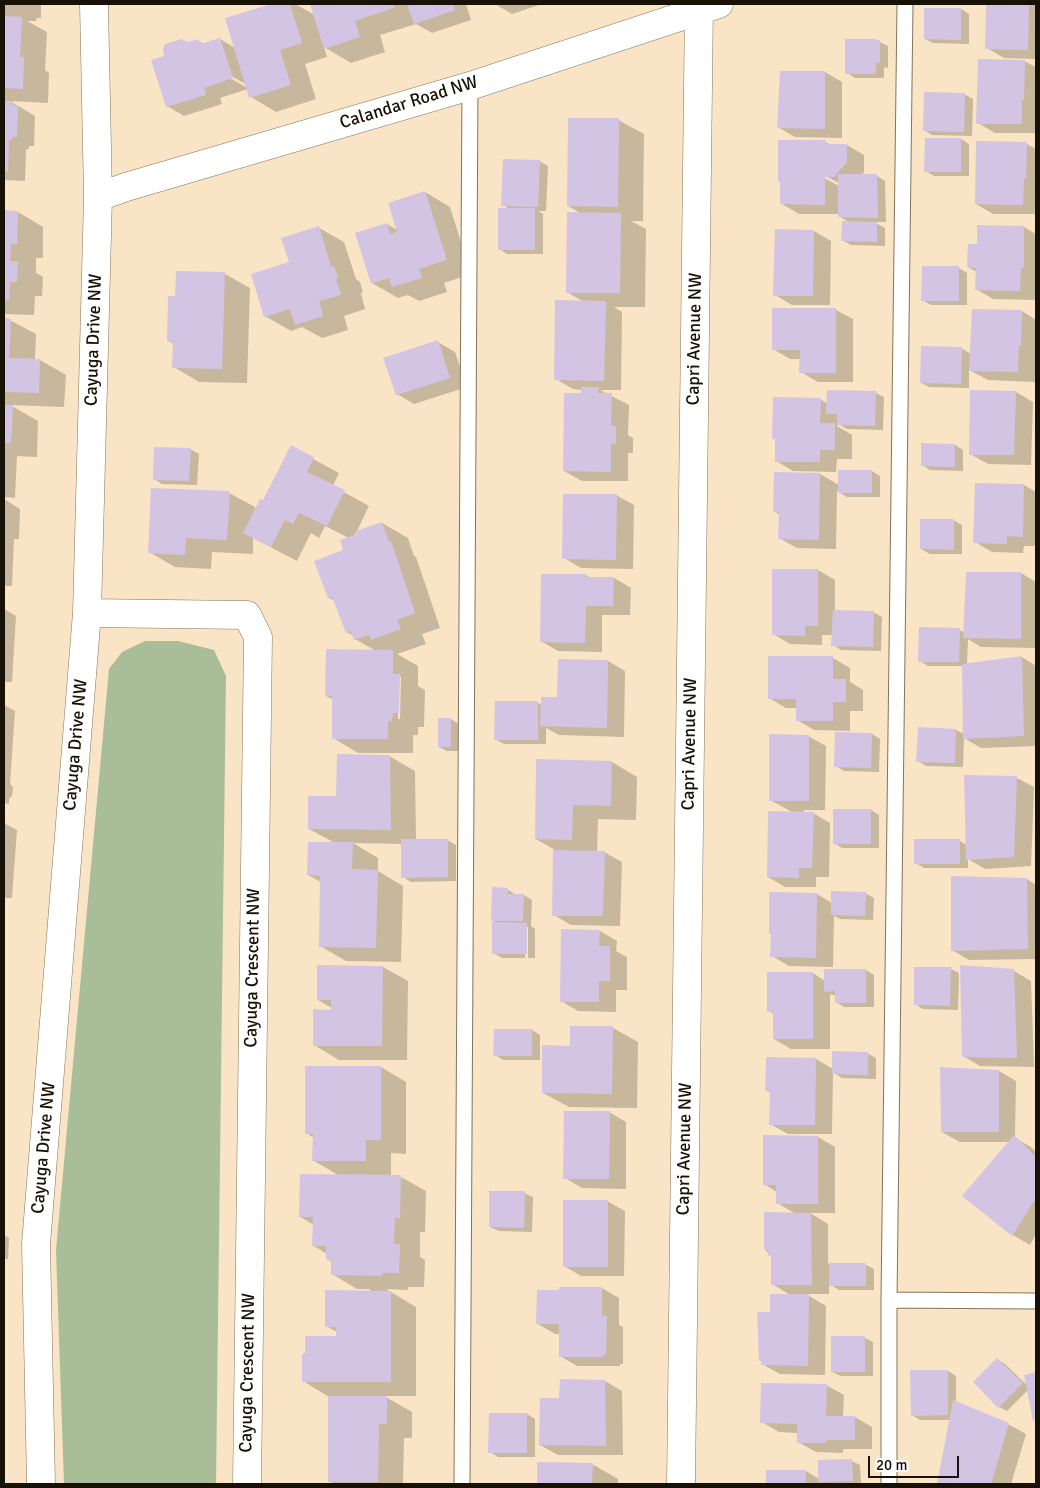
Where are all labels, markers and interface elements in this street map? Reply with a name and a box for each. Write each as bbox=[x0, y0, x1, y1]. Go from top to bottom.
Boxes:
street label: Calandar Road NW bbox=[337, 72, 481, 134]
street label: Capri Avenue NW bbox=[683, 272, 707, 406]
street label: Cayuga Drive NW bbox=[81, 274, 107, 406]
street label: Capri Avenue NW bbox=[678, 677, 702, 811]
street label: Cayuga Drive NW bbox=[59, 678, 93, 812]
street label: Cayuga Crescent NW bbox=[241, 888, 265, 1048]
street label: Cayuga Drive NW bbox=[27, 1081, 61, 1215]
street label: Capri Avenue NW bbox=[673, 1082, 697, 1216]
street label: Cayuga Crescent NW bbox=[236, 1293, 260, 1453]
scale bar bbox=[870, 1446, 961, 1478]
text: 20 m bbox=[876, 1456, 907, 1474]

